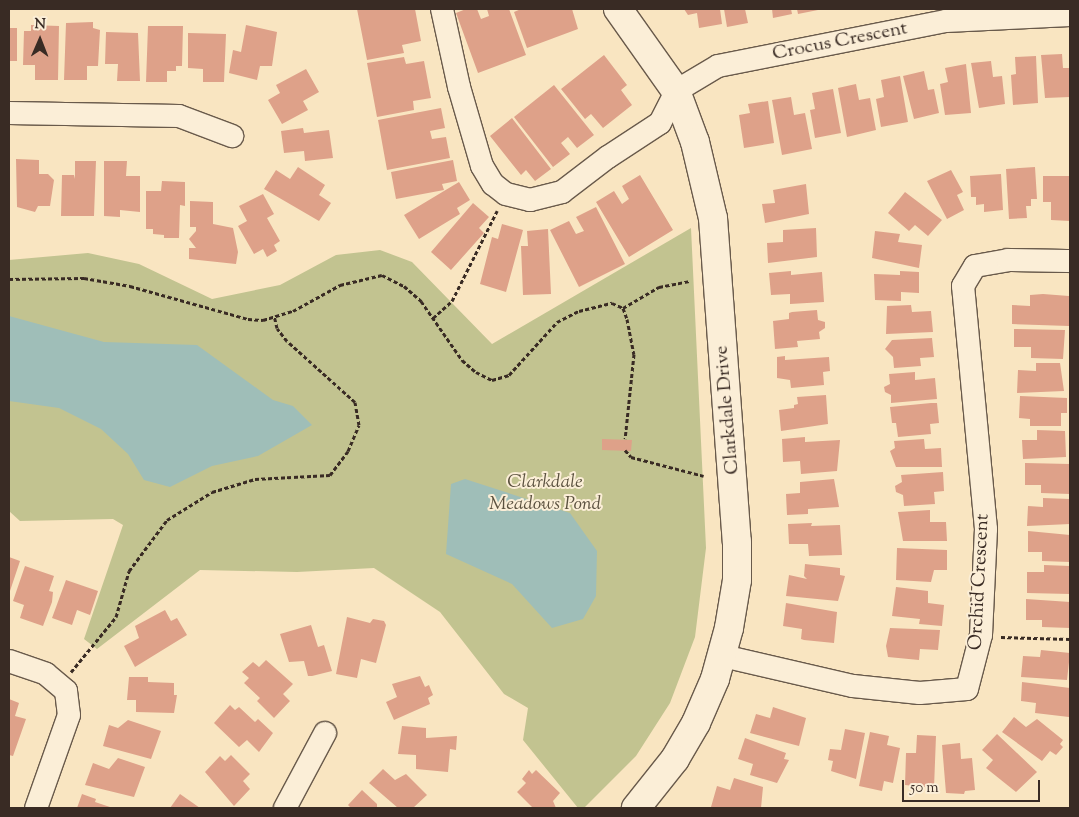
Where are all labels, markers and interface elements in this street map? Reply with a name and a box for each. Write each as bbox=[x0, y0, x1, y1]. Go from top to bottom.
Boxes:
north arrow bbox=[15, 15, 65, 65]
text: N bbox=[34, 15, 46, 35]
street label: Crocus Crescent bbox=[771, 18, 909, 66]
street label: Clarkdale Drive bbox=[711, 345, 745, 475]
park label: Clarkdale Meadows Pond bbox=[489, 472, 601, 516]
street label: Orchid Crescent bbox=[965, 513, 995, 651]
scale bar bbox=[904, 770, 1042, 802]
text: 50 m bbox=[910, 778, 939, 799]

